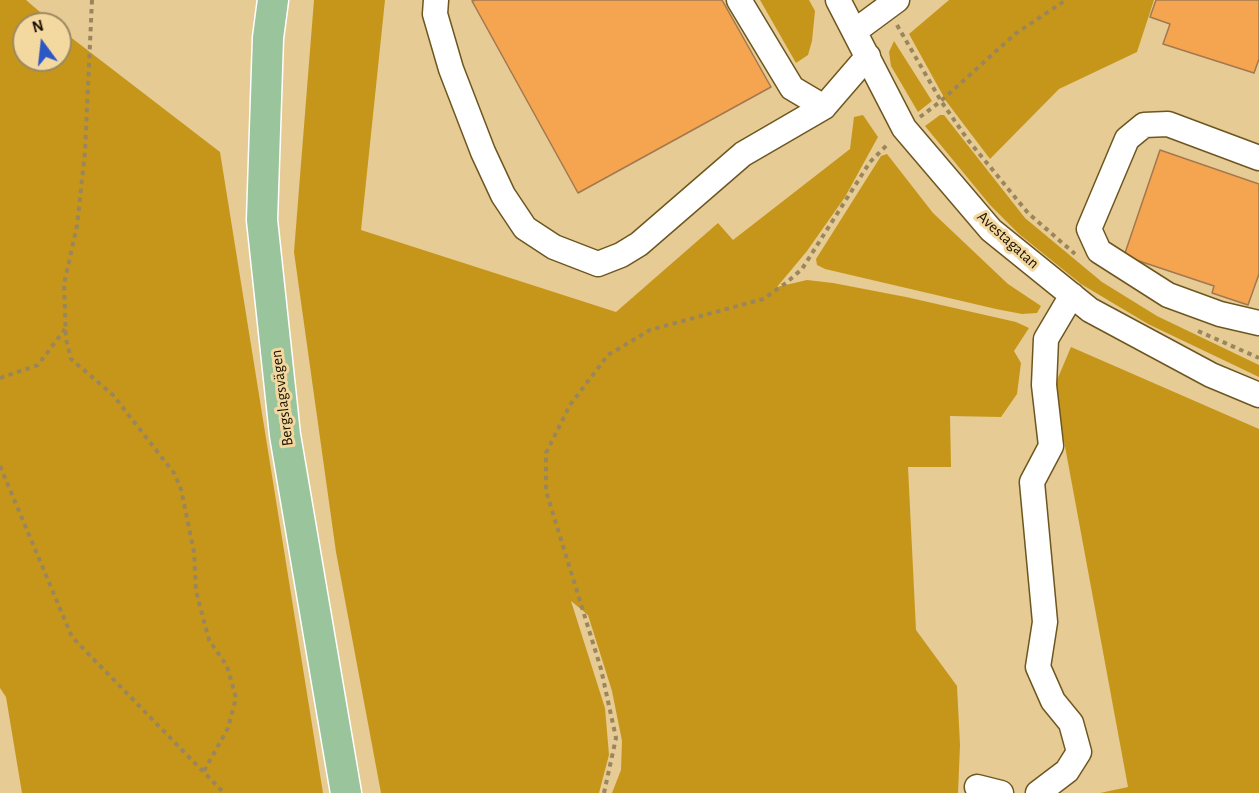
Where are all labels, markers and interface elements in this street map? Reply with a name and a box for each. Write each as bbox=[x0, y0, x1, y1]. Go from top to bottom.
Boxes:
north arrow bbox=[12, 12, 72, 72]
text: N bbox=[30, 17, 45, 36]
street label: Avestagatan bbox=[973, 207, 1043, 273]
street label: Bergslagsvägen bbox=[267, 349, 297, 447]

